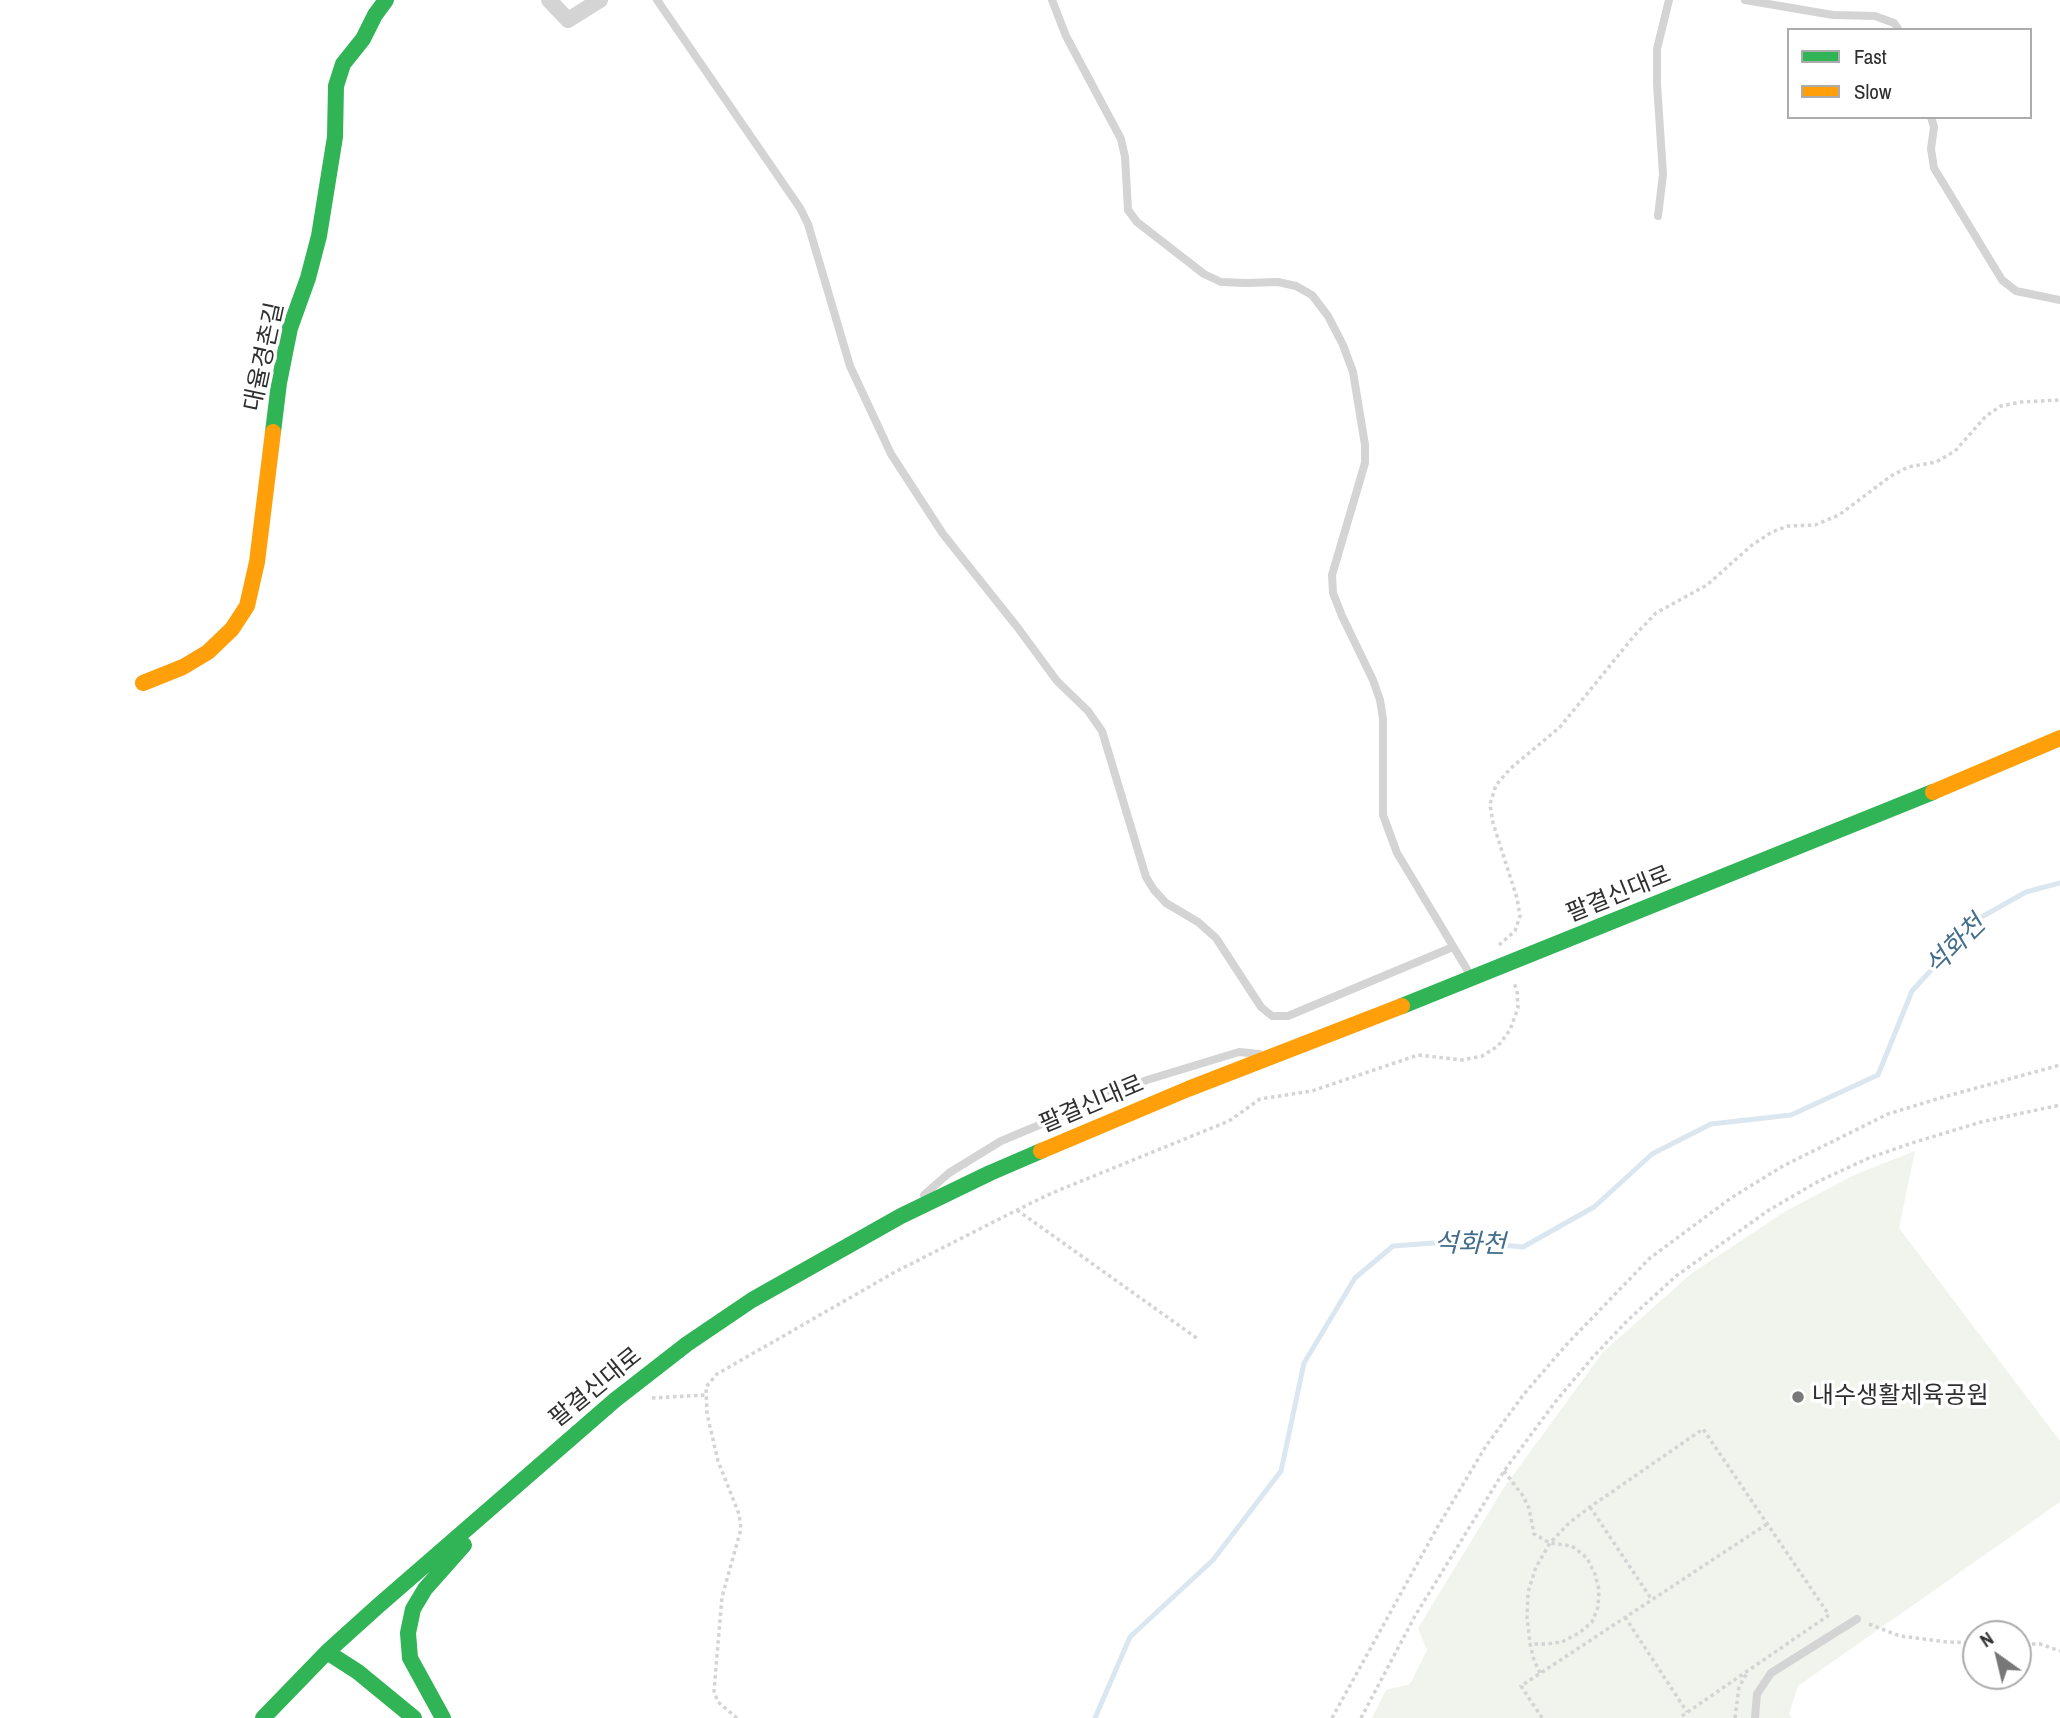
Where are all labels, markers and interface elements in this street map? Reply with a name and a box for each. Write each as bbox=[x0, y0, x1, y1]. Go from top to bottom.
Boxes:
legend bbox=[1787, 28, 2032, 119]
text: Fast bbox=[1854, 42, 1887, 71]
text: Slow bbox=[1854, 77, 1891, 106]
street label: 대율경촌길 bbox=[239, 300, 291, 414]
street label: 팔결신대로 bbox=[1562, 861, 1676, 929]
water label: 석화천 bbox=[1920, 910, 1992, 982]
street label: 팔결신대로 bbox=[1036, 1070, 1148, 1140]
water label: 석화천 bbox=[1434, 1229, 1506, 1261]
street label: 팔결신대로 bbox=[544, 1342, 648, 1434]
place label: 내수생활체육공원 bbox=[1812, 1383, 1989, 1411]
marker: 내수생활체육공원 bbox=[1790, 1389, 1806, 1405]
north arrow bbox=[1962, 1620, 2032, 1690]
text: N bbox=[1974, 1625, 1998, 1653]

